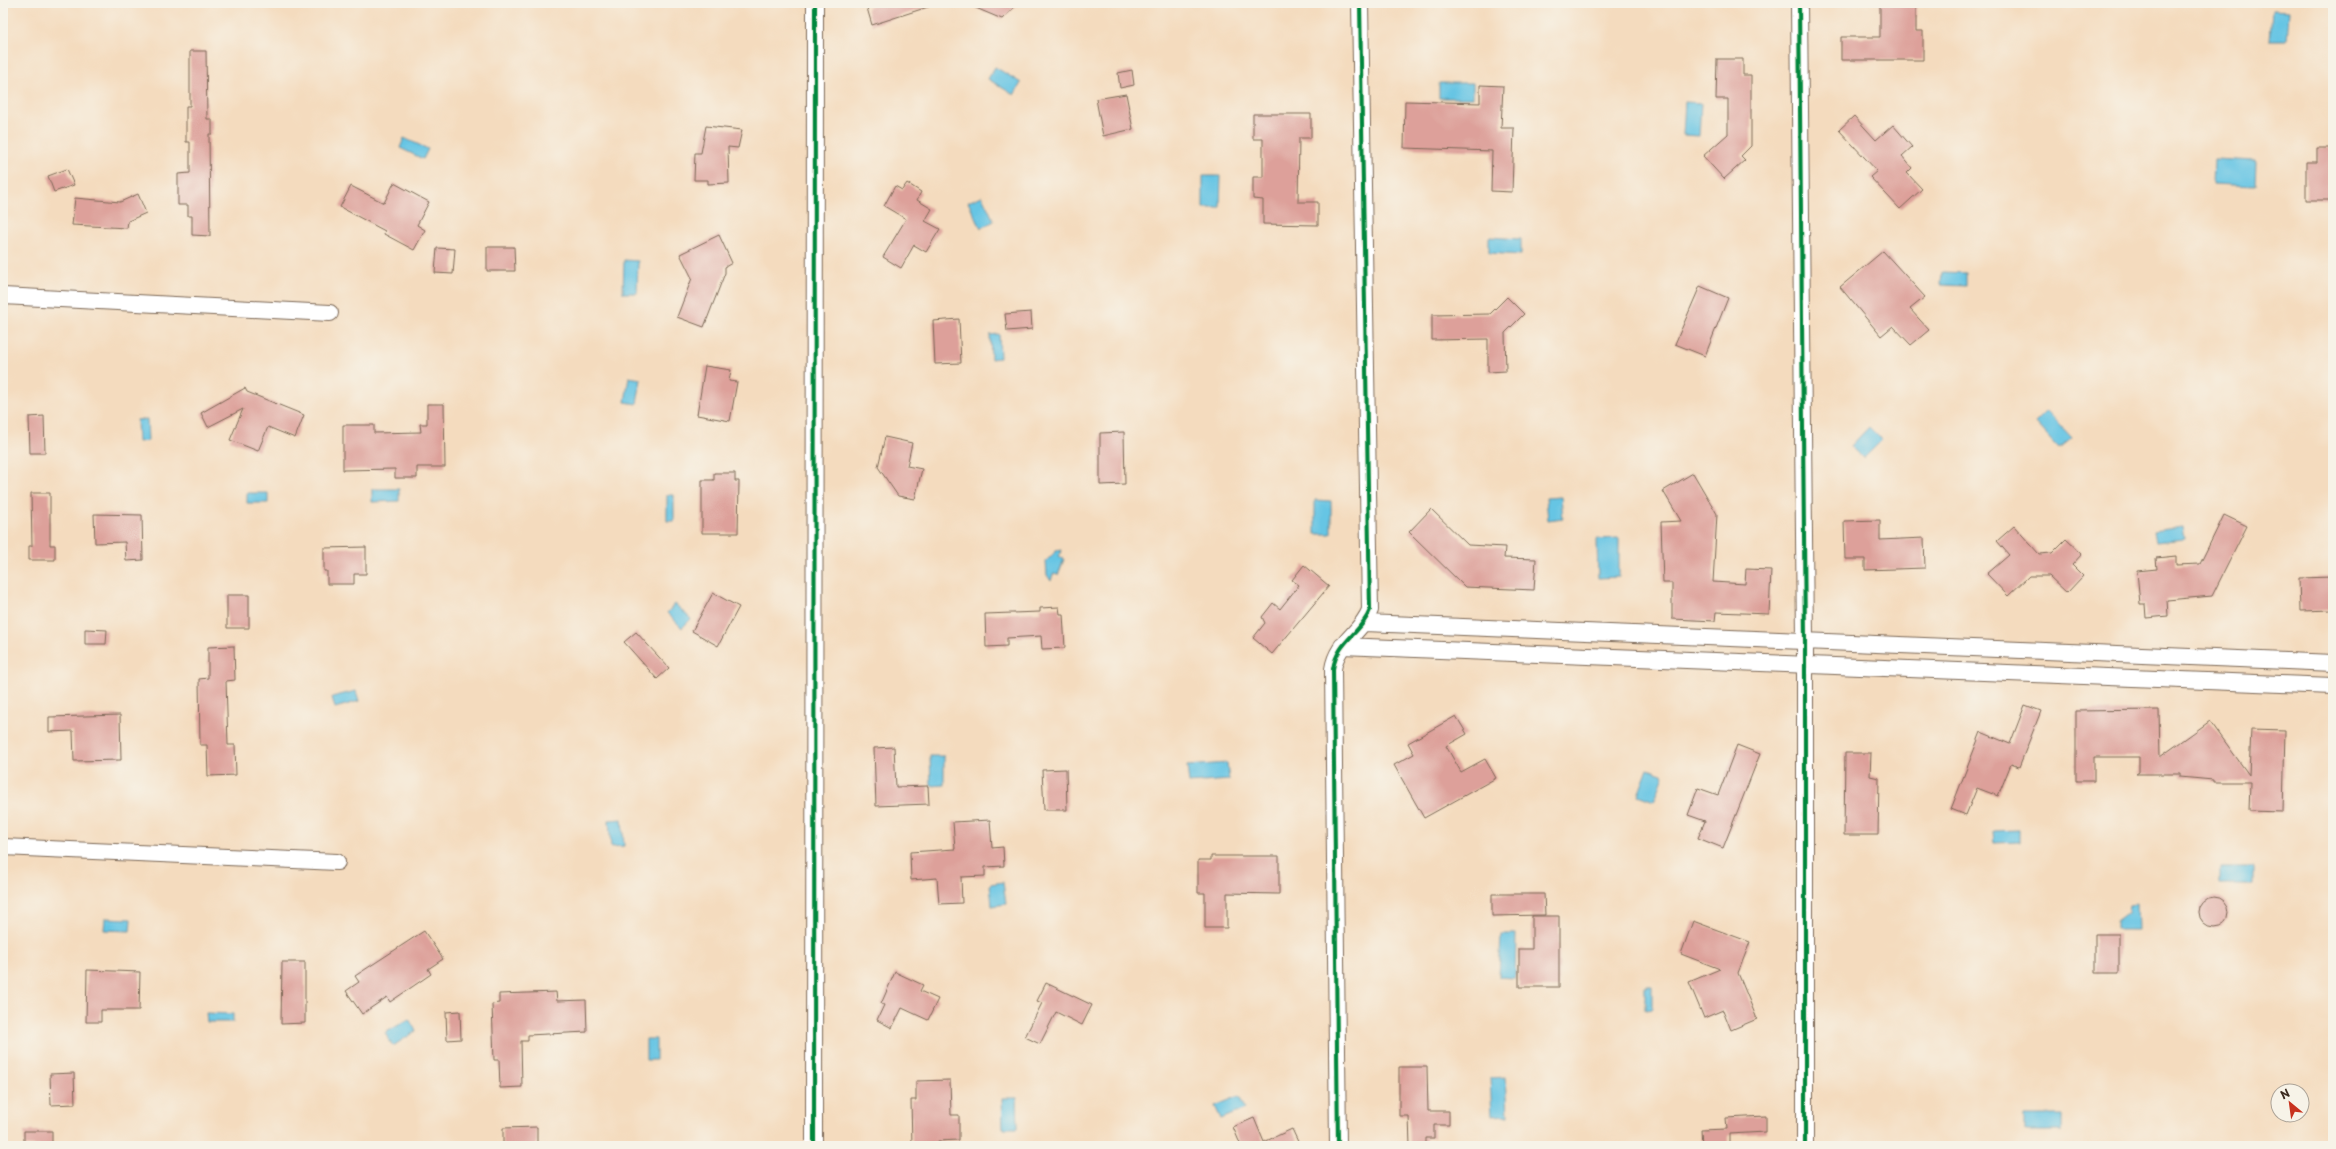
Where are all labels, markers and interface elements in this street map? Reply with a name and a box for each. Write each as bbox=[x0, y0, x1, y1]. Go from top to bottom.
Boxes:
north arrow bbox=[2270, 1083, 2310, 1123]
text: N bbox=[2277, 1084, 2293, 1103]

